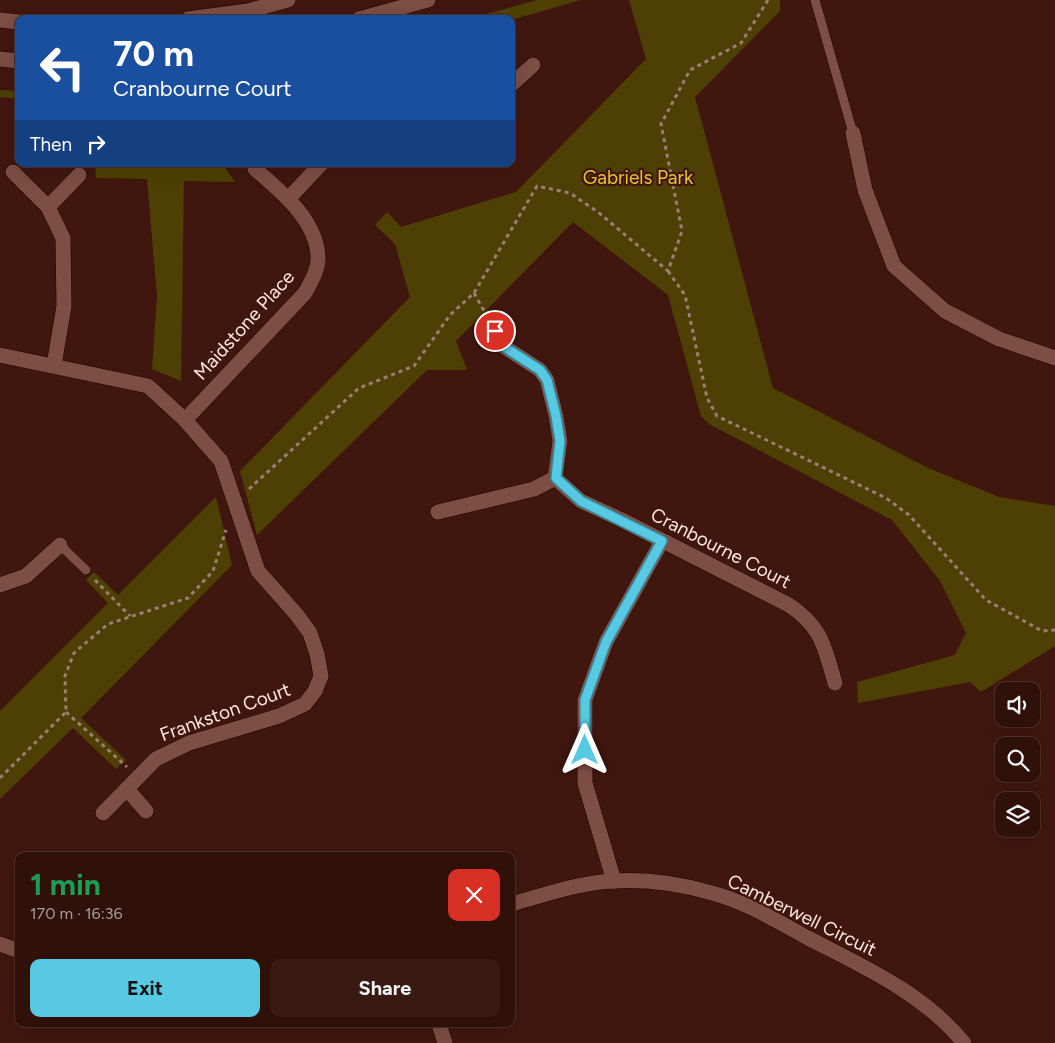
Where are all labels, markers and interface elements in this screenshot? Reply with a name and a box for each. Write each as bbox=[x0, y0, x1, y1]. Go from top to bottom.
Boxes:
text: 70 m bbox=[113, 33, 194, 75]
icon: left bbox=[30, 35, 95, 100]
text: Cranbourne Court bbox=[113, 75, 292, 102]
icon: right bbox=[82, 130, 110, 158]
text: Then bbox=[30, 133, 72, 156]
park label: Gabriels Park bbox=[583, 166, 694, 189]
street label: Maidstone Place bbox=[189, 265, 299, 385]
pin bbox=[474, 310, 516, 352]
icon: arrive bbox=[481, 317, 509, 345]
street label: Cranbourne Court bbox=[647, 503, 795, 593]
street label: Frankston Court bbox=[157, 678, 293, 746]
map controls bbox=[995, 682, 1040, 837]
button: sound bbox=[995, 682, 1040, 727]
position arrow bbox=[558, 723, 610, 775]
button: search bbox=[995, 737, 1040, 782]
button: layers bbox=[995, 792, 1040, 837]
text: 1 min bbox=[30, 866, 101, 903]
button: close bbox=[448, 869, 500, 921]
street label: Camberwell Circuit bbox=[724, 869, 880, 961]
text: 170 m · 16:36 bbox=[30, 904, 122, 923]
button: Exit bbox=[30, 959, 260, 1017]
button: Share bbox=[270, 959, 500, 1017]

